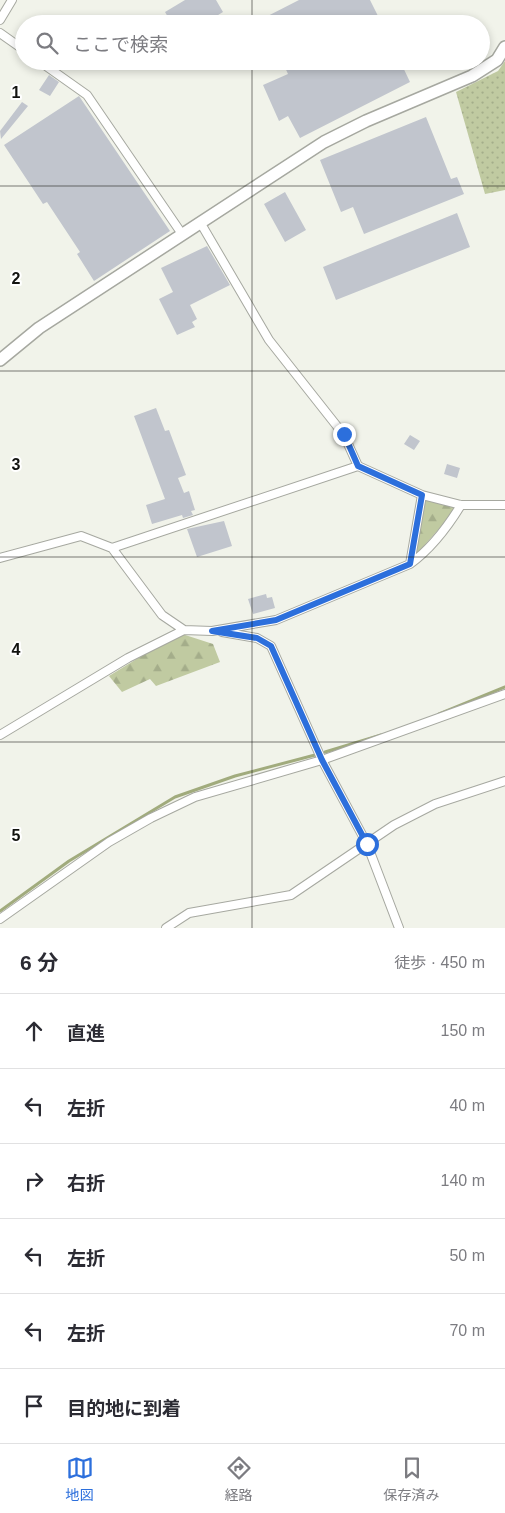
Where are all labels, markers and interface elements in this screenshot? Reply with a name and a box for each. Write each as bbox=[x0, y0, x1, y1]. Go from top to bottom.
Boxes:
search box bbox=[15, 15, 490, 70]
icon: search bbox=[33, 29, 61, 57]
text: ここで検索 bbox=[73, 34, 168, 55]
text: 1 bbox=[12, 84, 21, 101]
text: 2 bbox=[12, 270, 21, 287]
route end bbox=[333, 423, 356, 446]
text: 3 bbox=[12, 456, 21, 473]
text: 4 bbox=[12, 641, 21, 658]
text: 5 bbox=[12, 827, 21, 844]
route start bbox=[356, 833, 379, 856]
text: 6 分 bbox=[20, 951, 59, 974]
text: 徒歩 · 450 m bbox=[394, 954, 485, 971]
icon: ahead bbox=[20, 1017, 48, 1045]
text: 150 m bbox=[441, 1022, 485, 1039]
text: 直進 bbox=[67, 1023, 105, 1044]
icon: left bbox=[20, 1092, 48, 1120]
text: 40 m bbox=[449, 1097, 485, 1114]
text: 左折 bbox=[67, 1098, 105, 1119]
icon: right bbox=[20, 1167, 48, 1195]
text: 140 m bbox=[441, 1172, 485, 1189]
text: 右折 bbox=[67, 1173, 105, 1194]
icon: left bbox=[20, 1242, 48, 1270]
text: 50 m bbox=[449, 1247, 485, 1264]
text: 左折 bbox=[67, 1248, 105, 1269]
icon: left bbox=[20, 1317, 48, 1345]
text: 70 m bbox=[449, 1322, 485, 1339]
text: 左折 bbox=[67, 1323, 105, 1344]
icon: arrive bbox=[20, 1392, 48, 1420]
text: 目的地に到着 bbox=[67, 1398, 181, 1419]
tab: 地図 bbox=[66, 1454, 94, 1504]
tab: 経路 bbox=[225, 1454, 253, 1504]
tab: 保存済み bbox=[384, 1454, 440, 1504]

